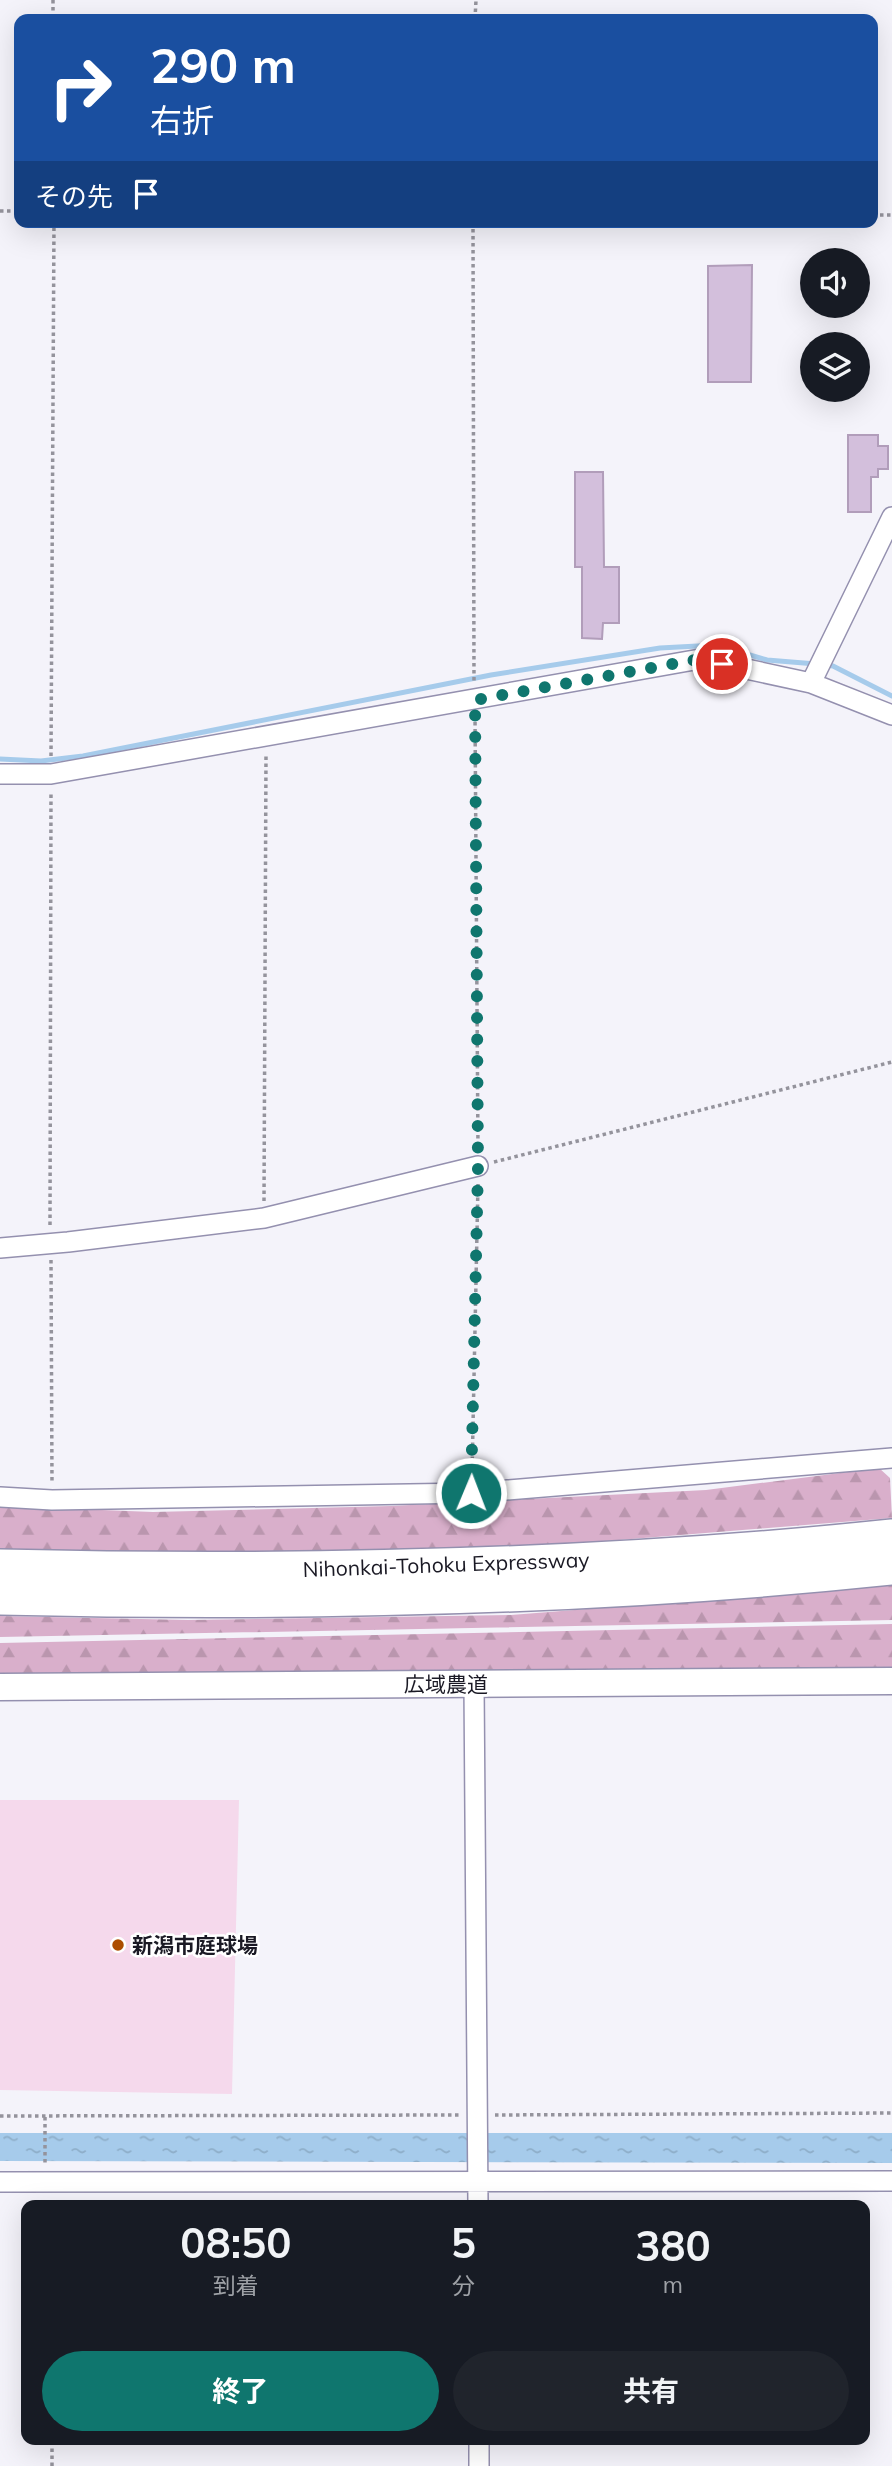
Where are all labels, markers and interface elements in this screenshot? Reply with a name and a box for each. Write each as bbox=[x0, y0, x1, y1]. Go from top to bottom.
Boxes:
text: 290 m bbox=[150, 34, 296, 95]
icon: right bbox=[35, 42, 126, 133]
text: 右折 bbox=[150, 100, 214, 140]
icon: arrive bbox=[127, 175, 165, 213]
text: その先 bbox=[35, 180, 113, 213]
map controls bbox=[800, 248, 870, 402]
button: sound bbox=[800, 248, 870, 318]
button: layers bbox=[800, 332, 870, 402]
pin bbox=[692, 634, 752, 694]
icon: arrive bbox=[703, 645, 741, 683]
position arrow bbox=[434, 1456, 508, 1530]
street label: Nihonkai-Tohoku Expressway bbox=[302, 1546, 590, 1582]
street label: 広域農道 bbox=[404, 1671, 488, 1697]
place label: 新潟市庭球場 bbox=[132, 1932, 258, 1958]
marker: 新潟市庭球場 bbox=[110, 1937, 126, 1953]
text: 08:50 bbox=[180, 2216, 291, 2269]
text: 5 bbox=[451, 2216, 476, 2269]
text: 380 bbox=[635, 2219, 711, 2272]
text: m bbox=[663, 2270, 683, 2299]
text: 到着 bbox=[213, 2271, 259, 2300]
text: 分 bbox=[452, 2271, 475, 2300]
button: 終了 bbox=[42, 2351, 439, 2431]
button: 共有 bbox=[453, 2351, 849, 2431]

